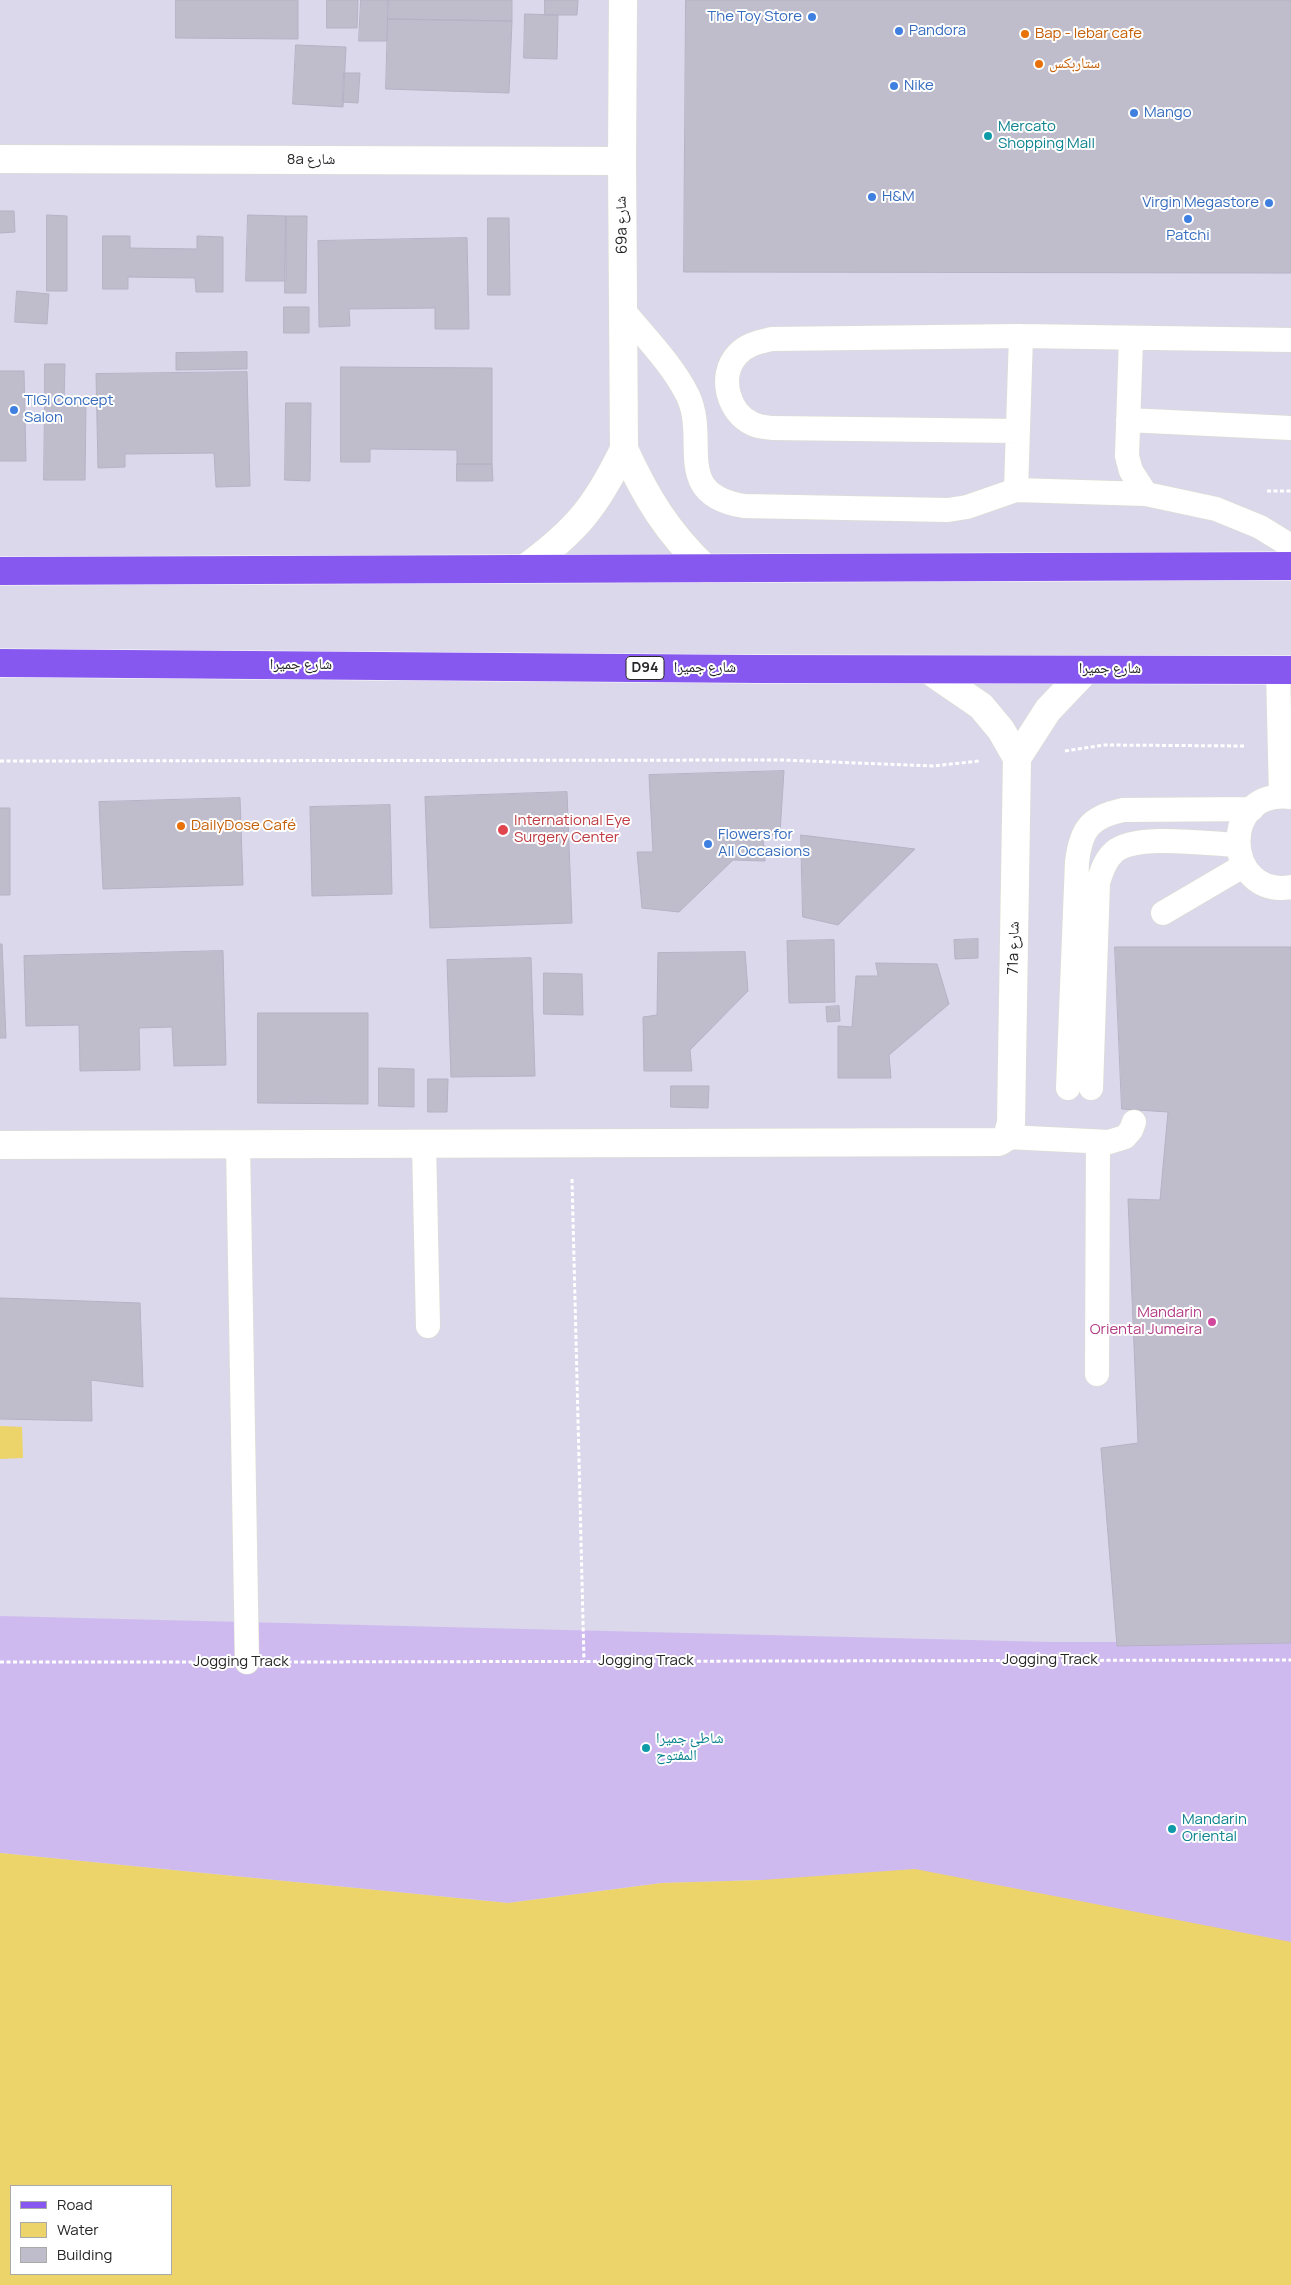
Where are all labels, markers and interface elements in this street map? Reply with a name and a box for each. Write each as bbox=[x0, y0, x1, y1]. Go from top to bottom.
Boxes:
place label: The Toy Store bbox=[707, 8, 802, 26]
marker: The Toy Store bbox=[806, 11, 818, 23]
place label: Pandora bbox=[909, 22, 966, 40]
marker: Pandora bbox=[893, 25, 905, 37]
place label: Bap - lebar cafe bbox=[1035, 25, 1142, 43]
marker: Bap - lebar cafe bbox=[1019, 28, 1031, 40]
place label: ستاربكس bbox=[1049, 55, 1100, 73]
marker: ستاربكس bbox=[1033, 58, 1045, 70]
place label: Nike bbox=[904, 77, 934, 95]
marker: Nike bbox=[888, 80, 900, 92]
place label: Mango bbox=[1144, 104, 1192, 122]
marker: Mango bbox=[1128, 107, 1140, 119]
place label: Mercato Shopping Mall bbox=[998, 118, 1095, 153]
marker: Mercato Shopping Mall bbox=[982, 130, 994, 142]
street label: 8a شارع bbox=[287, 151, 335, 169]
place label: H&M bbox=[882, 188, 915, 206]
marker: H&M bbox=[866, 191, 878, 203]
place label: Virgin Megastore bbox=[1142, 194, 1259, 212]
street label: 69a شارع bbox=[612, 196, 632, 254]
marker: Virgin Megastore bbox=[1263, 197, 1275, 209]
marker: Patchi bbox=[1182, 213, 1194, 225]
place label: Patchi bbox=[1166, 227, 1210, 245]
place label: TIGI Concept Salon bbox=[24, 392, 113, 427]
marker: TIGI Concept Salon bbox=[8, 404, 20, 416]
street label: شارع جميرا bbox=[270, 656, 332, 674]
road number: D94 bbox=[626, 656, 664, 680]
street label: شارع جميرا bbox=[674, 659, 736, 677]
street label: شارع جميرا bbox=[1079, 660, 1141, 678]
place label: International Eye Surgery Center bbox=[514, 812, 631, 847]
place label: DailyDose Café bbox=[191, 817, 296, 835]
marker: DailyDose Café bbox=[175, 820, 187, 832]
marker: International Eye Surgery Center bbox=[496, 823, 510, 837]
place label: Flowers for All Occasions bbox=[718, 826, 810, 861]
marker: Flowers for All Occasions bbox=[702, 838, 714, 850]
street label: 71a شارع bbox=[1005, 921, 1023, 975]
place label: Mandarin Oriental Jumeira bbox=[1090, 1304, 1202, 1339]
marker: Mandarin Oriental Jumeira bbox=[1206, 1316, 1218, 1328]
street label: Jogging Track bbox=[1002, 1651, 1098, 1669]
street label: Jogging Track bbox=[598, 1652, 694, 1670]
street label: Jogging Track bbox=[193, 1653, 289, 1671]
place label: شاطئ جميرا المفتوح bbox=[656, 1730, 724, 1765]
marker: شاطئ جميرا المفتوح bbox=[640, 1742, 652, 1754]
place label: Mandarin Oriental bbox=[1182, 1811, 1247, 1846]
marker: Mandarin Oriental bbox=[1166, 1823, 1178, 1835]
legend bbox=[10, 2185, 172, 2275]
text: Road bbox=[57, 2194, 93, 2215]
text: Water bbox=[57, 2219, 99, 2240]
text: Building bbox=[57, 2244, 112, 2265]

